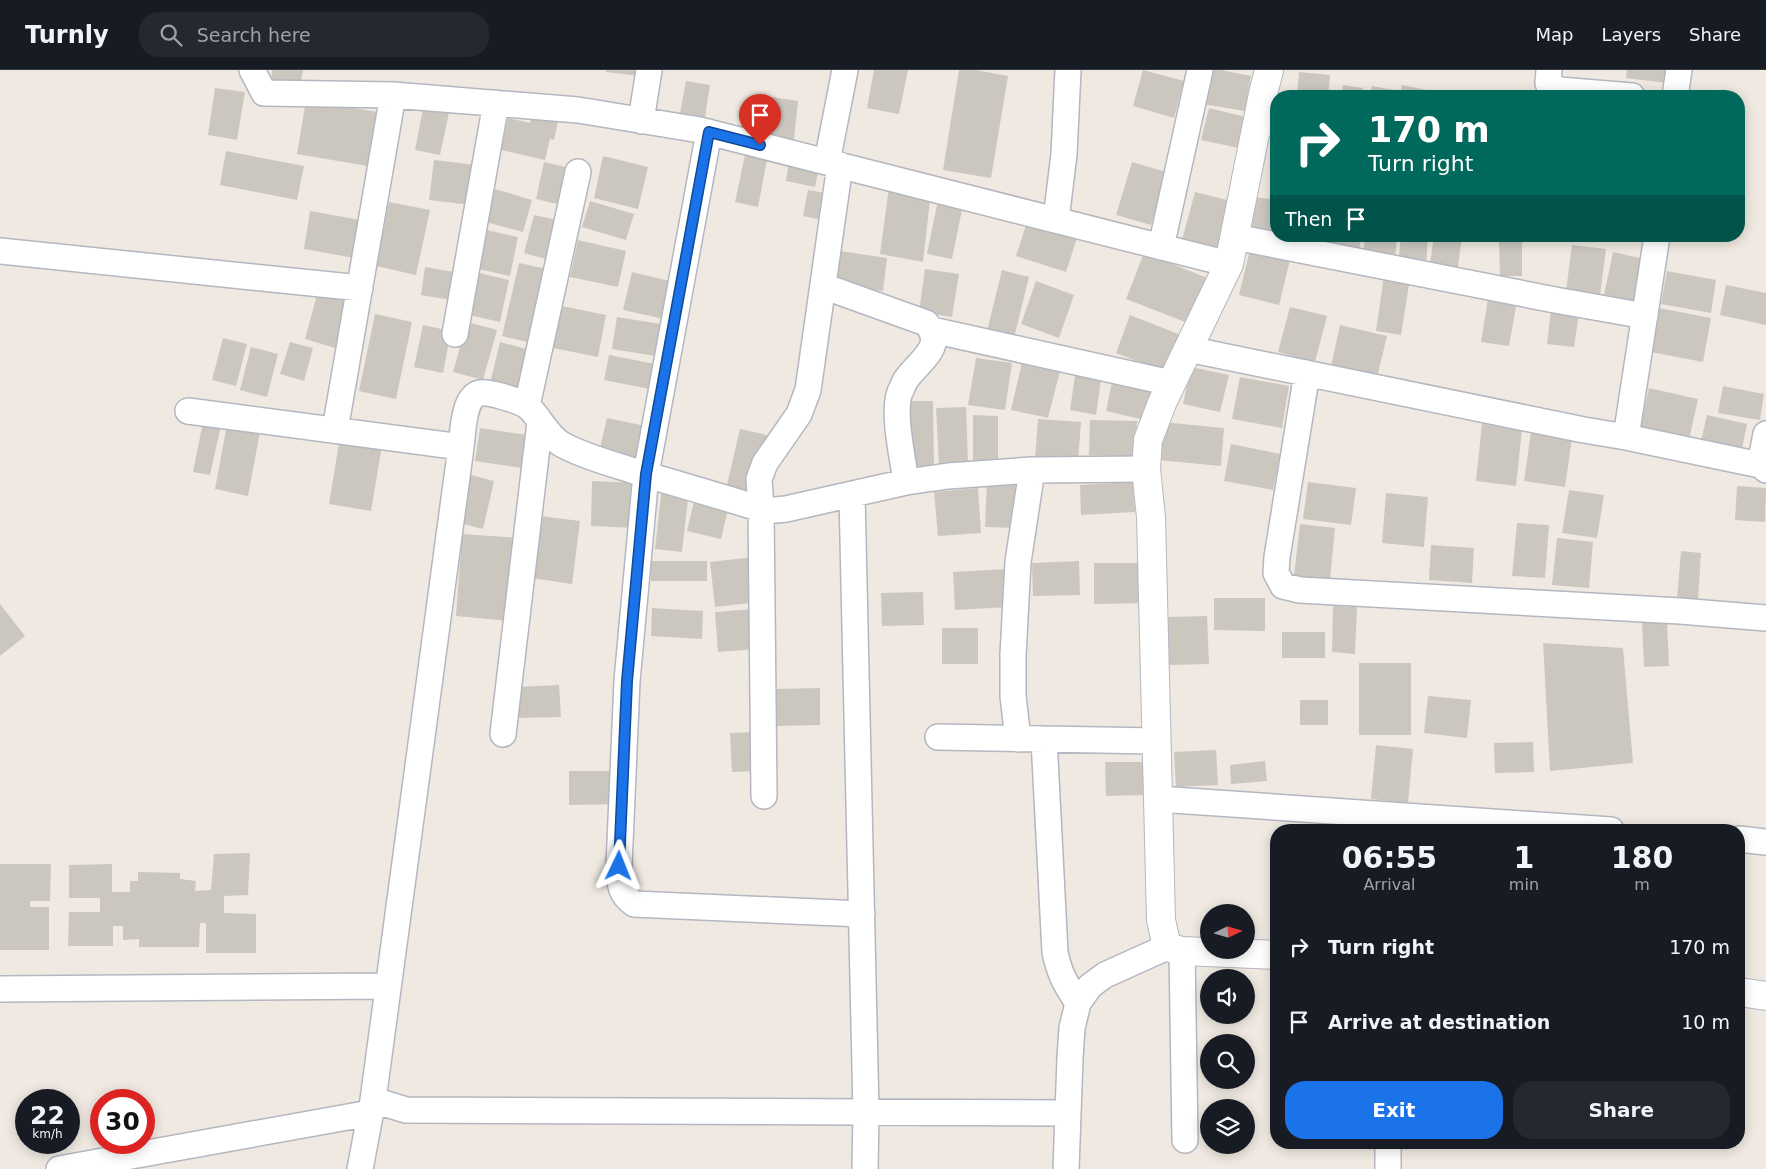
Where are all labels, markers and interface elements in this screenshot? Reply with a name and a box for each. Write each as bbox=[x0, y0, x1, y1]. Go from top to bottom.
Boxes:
search box bbox=[139, 12, 489, 57]
text: Turnly bbox=[25, 21, 109, 49]
icon: search bbox=[157, 21, 185, 49]
text: Search here bbox=[197, 24, 311, 46]
text: Map bbox=[1535, 24, 1573, 45]
text: Layers bbox=[1601, 24, 1661, 45]
text: Share bbox=[1689, 24, 1741, 45]
pin bbox=[739, 94, 781, 145]
icon: arrive bbox=[746, 101, 774, 129]
icon: right bbox=[1285, 110, 1350, 175]
text: 170 m bbox=[1368, 110, 1490, 150]
text: Turn right bbox=[1368, 151, 1473, 176]
icon: arrive bbox=[1342, 205, 1370, 233]
text: Then bbox=[1285, 208, 1332, 230]
position arrow bbox=[592, 839, 644, 891]
text: 06:55 bbox=[1342, 840, 1437, 875]
text: 1 bbox=[1513, 840, 1534, 875]
text: 180 bbox=[1611, 840, 1673, 875]
text: Arrival bbox=[1363, 875, 1415, 894]
text: min bbox=[1509, 875, 1539, 894]
text: m bbox=[1634, 875, 1650, 894]
north arrow bbox=[1200, 904, 1255, 959]
map controls bbox=[1200, 904, 1255, 1154]
icon: right bbox=[1285, 933, 1313, 961]
text: Turn right bbox=[1328, 936, 1434, 958]
text: 170 m bbox=[1669, 936, 1730, 958]
button: sound bbox=[1200, 969, 1255, 1024]
icon: arrive bbox=[1285, 1008, 1313, 1036]
text: Arrive at destination bbox=[1328, 1011, 1550, 1033]
text: 10 m bbox=[1681, 1011, 1730, 1033]
button: search bbox=[1200, 1034, 1255, 1089]
button: Exit bbox=[1285, 1081, 1503, 1139]
button: Share bbox=[1513, 1081, 1730, 1139]
speed limit sign: 30 bbox=[90, 1089, 155, 1154]
button: layers bbox=[1200, 1099, 1255, 1154]
text: 22 bbox=[30, 1101, 65, 1130]
text: km/h bbox=[32, 1127, 63, 1141]

